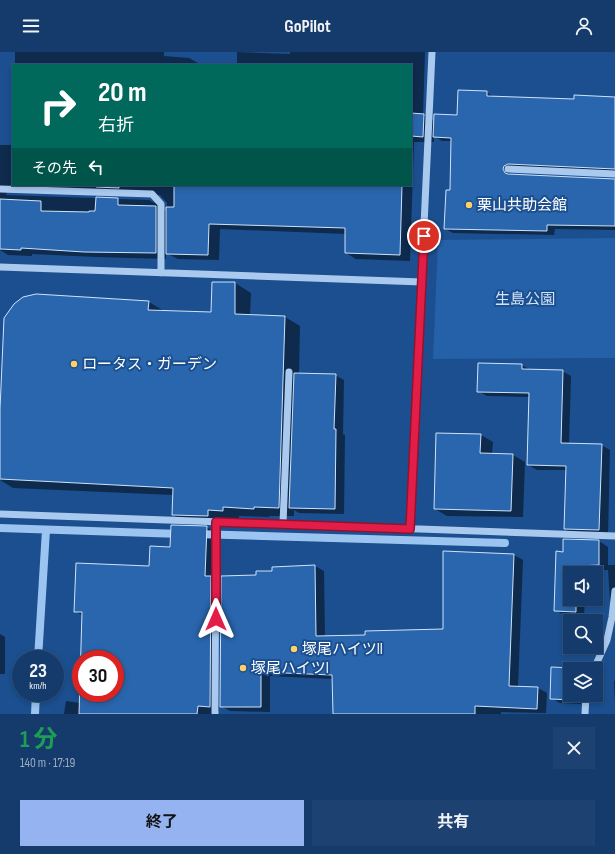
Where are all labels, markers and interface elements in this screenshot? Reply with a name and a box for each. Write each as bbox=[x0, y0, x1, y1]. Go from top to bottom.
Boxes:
icon: menu bbox=[20, 15, 42, 37]
icon: person bbox=[573, 15, 595, 37]
text: GoPilot bbox=[284, 16, 331, 37]
text: 20 m bbox=[98, 76, 147, 109]
icon: right bbox=[32, 80, 84, 132]
text: 右折 bbox=[98, 115, 134, 136]
icon: left bbox=[85, 156, 107, 178]
text: その先 bbox=[32, 159, 77, 178]
place label: 栗山共助会館 bbox=[477, 196, 567, 215]
marker: 栗山共助会館 bbox=[464, 200, 474, 210]
pin bbox=[407, 219, 441, 253]
icon: arrive bbox=[413, 225, 435, 247]
park label: 生島公園 bbox=[495, 290, 555, 309]
place label: ロータス・ガーデン bbox=[82, 355, 217, 374]
marker: ロータス・ガーデン bbox=[69, 359, 79, 369]
map controls bbox=[563, 566, 603, 702]
button: sound bbox=[563, 566, 603, 606]
position arrow bbox=[195, 598, 237, 640]
button: search bbox=[563, 614, 603, 654]
place label: 塚尾ハイツII bbox=[302, 640, 383, 659]
marker: 塚尾ハイツII bbox=[289, 644, 299, 654]
speed limit sign: 30 bbox=[72, 650, 124, 702]
text: 23 bbox=[29, 659, 47, 683]
place label: 塚尾ハイツI bbox=[251, 659, 329, 678]
button: layers bbox=[563, 662, 603, 702]
marker: 塚尾ハイツI bbox=[238, 663, 248, 673]
text: km/h bbox=[29, 680, 47, 692]
text: 1 分 bbox=[20, 725, 57, 754]
button: close bbox=[553, 727, 595, 769]
text: 140 m · 17:19 bbox=[20, 755, 75, 771]
button: 終了 bbox=[20, 800, 304, 846]
button: 共有 bbox=[312, 800, 595, 846]

